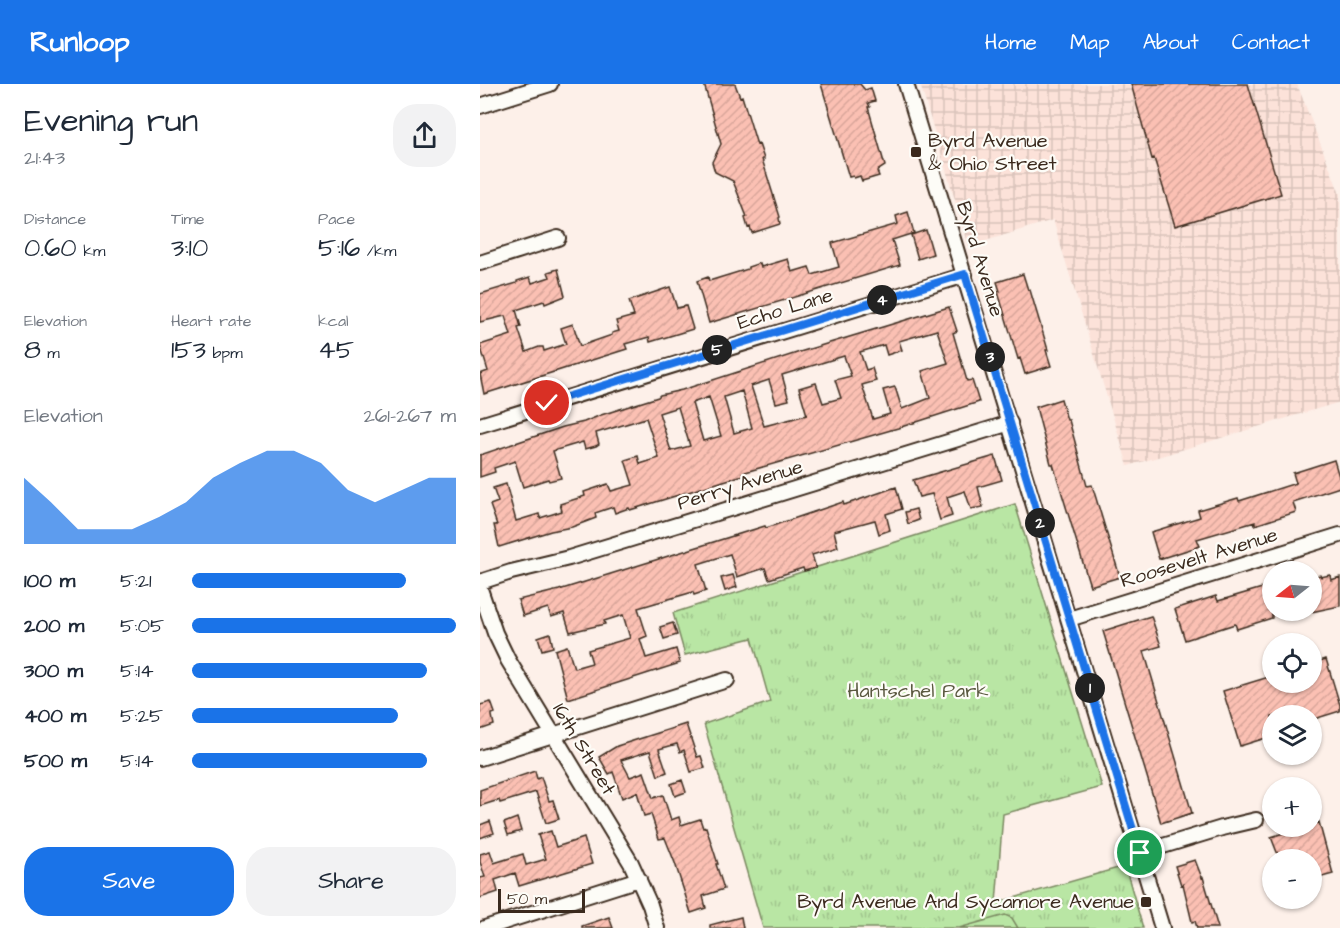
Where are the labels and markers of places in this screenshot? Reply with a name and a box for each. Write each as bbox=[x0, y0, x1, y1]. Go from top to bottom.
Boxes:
place label: Byrd Avenue & Ohio Street bbox=[928, 127, 1057, 178]
marker: Byrd Avenue & Ohio Street bbox=[909, 145, 923, 159]
pin: 4 bbox=[867, 285, 897, 315]
pin: 5 bbox=[702, 335, 732, 365]
pin: 3 bbox=[975, 342, 1005, 372]
pin bbox=[521, 377, 572, 428]
pin: 2 bbox=[1025, 508, 1055, 538]
pin: 1 bbox=[1075, 673, 1105, 703]
pin bbox=[1114, 827, 1165, 878]
place label: Byrd Avenue And Sycamore Avenue bbox=[797, 888, 1134, 917]
marker: Byrd Avenue And Sycamore Avenue bbox=[1139, 895, 1153, 909]

